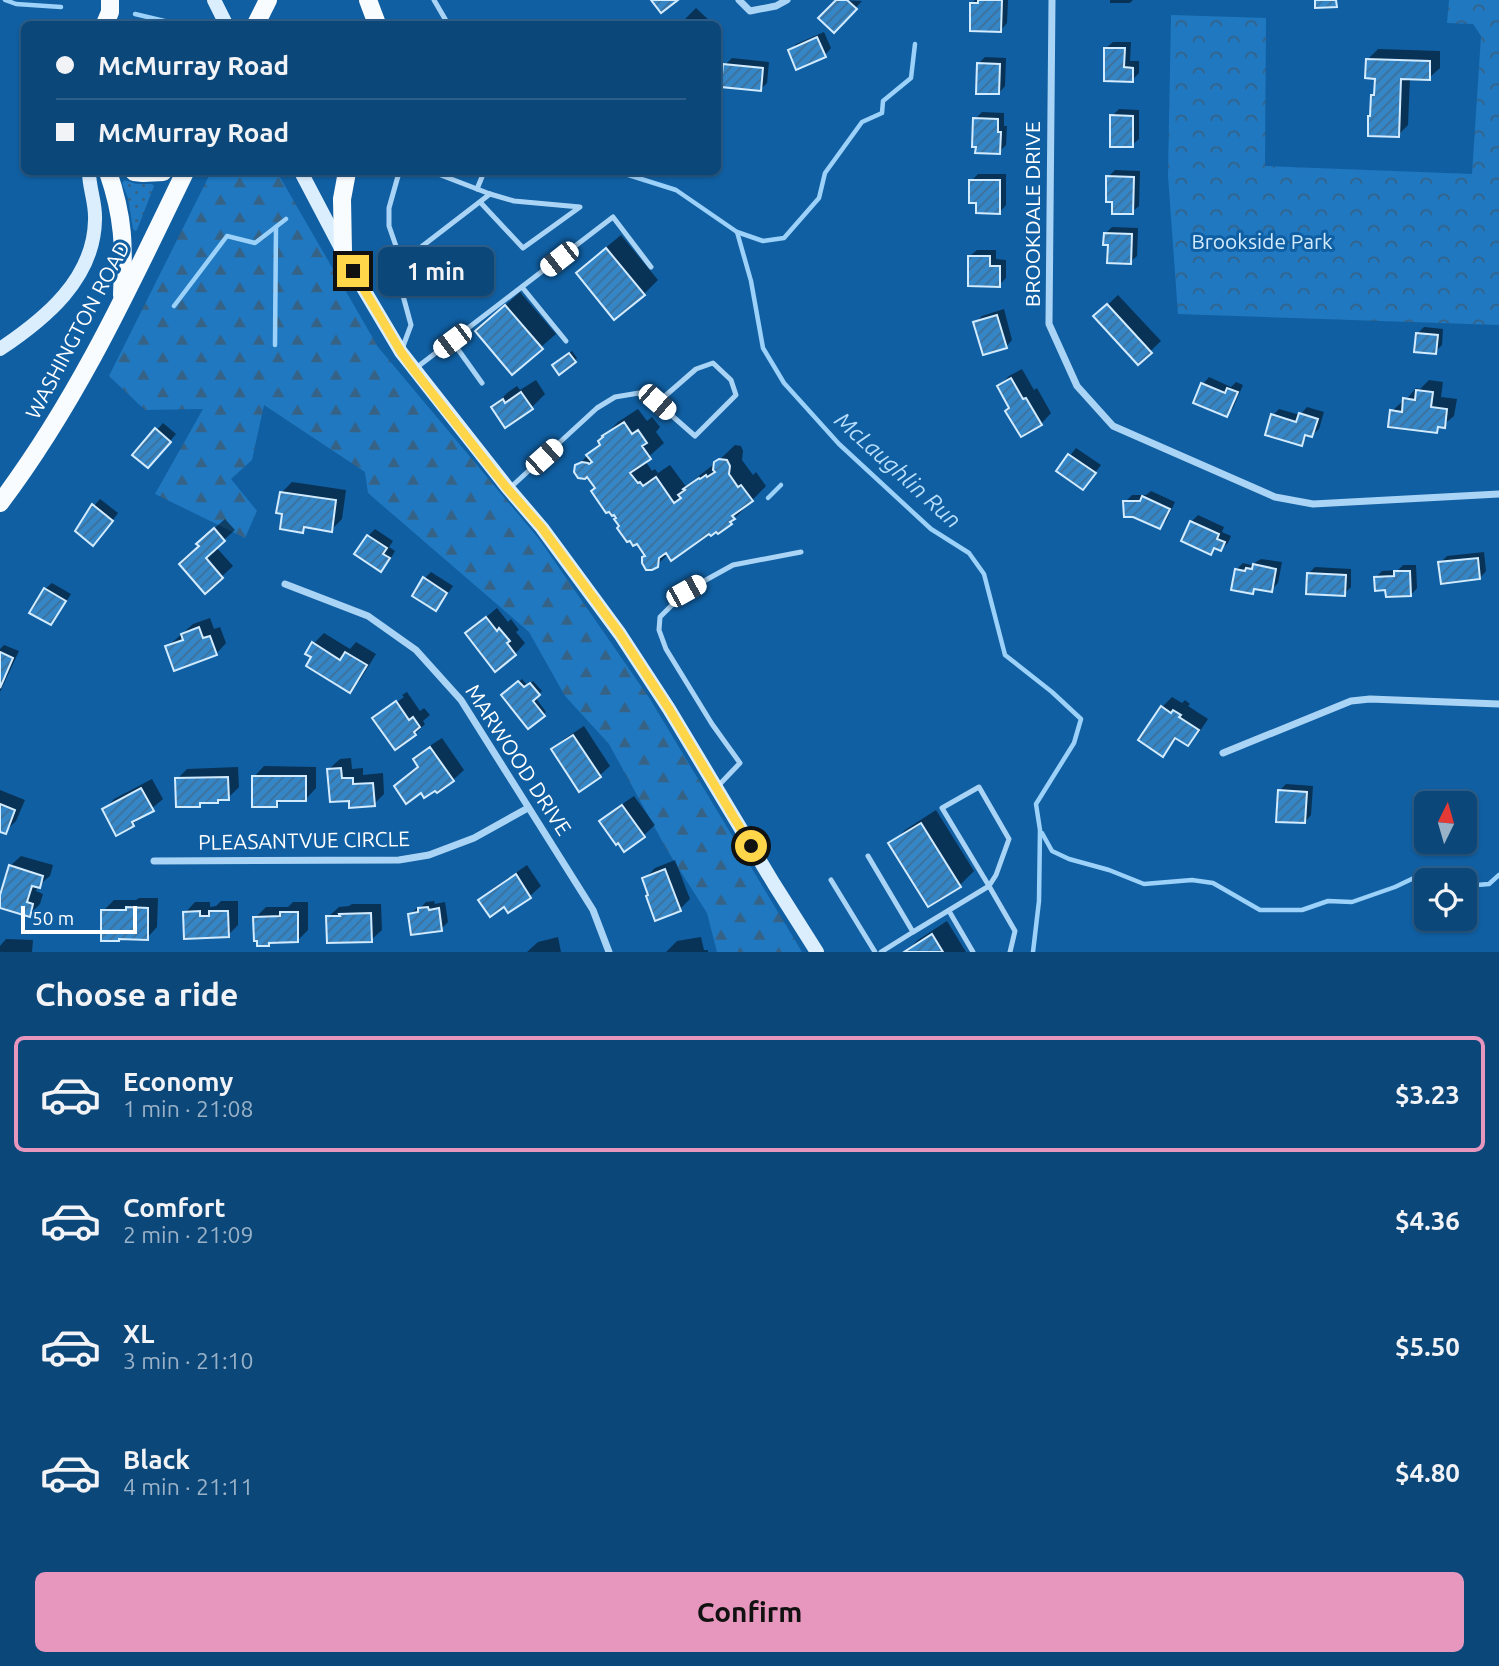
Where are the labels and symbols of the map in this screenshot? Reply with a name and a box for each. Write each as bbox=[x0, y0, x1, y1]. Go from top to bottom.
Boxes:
street label: BROOKDALE DRIVE bbox=[1020, 121, 1044, 307]
park label: Brookside Park bbox=[1191, 229, 1333, 253]
street label: WASHINGTON ROAD bbox=[20, 236, 134, 423]
car bbox=[536, 238, 583, 280]
callout: 1 min bbox=[378, 246, 493, 296]
route end bbox=[337, 255, 369, 287]
car bbox=[429, 320, 476, 362]
car bbox=[635, 380, 680, 424]
water label: McLaughlin Run bbox=[830, 407, 966, 533]
car bbox=[522, 435, 567, 479]
car bbox=[663, 572, 710, 610]
street label: MARWOOD DRIVE bbox=[461, 680, 577, 839]
north arrow bbox=[1414, 791, 1477, 854]
street label: PLEASANTVUE CIRCLE bbox=[198, 826, 410, 854]
route start bbox=[735, 830, 767, 862]
scale bar bbox=[21, 903, 136, 935]

